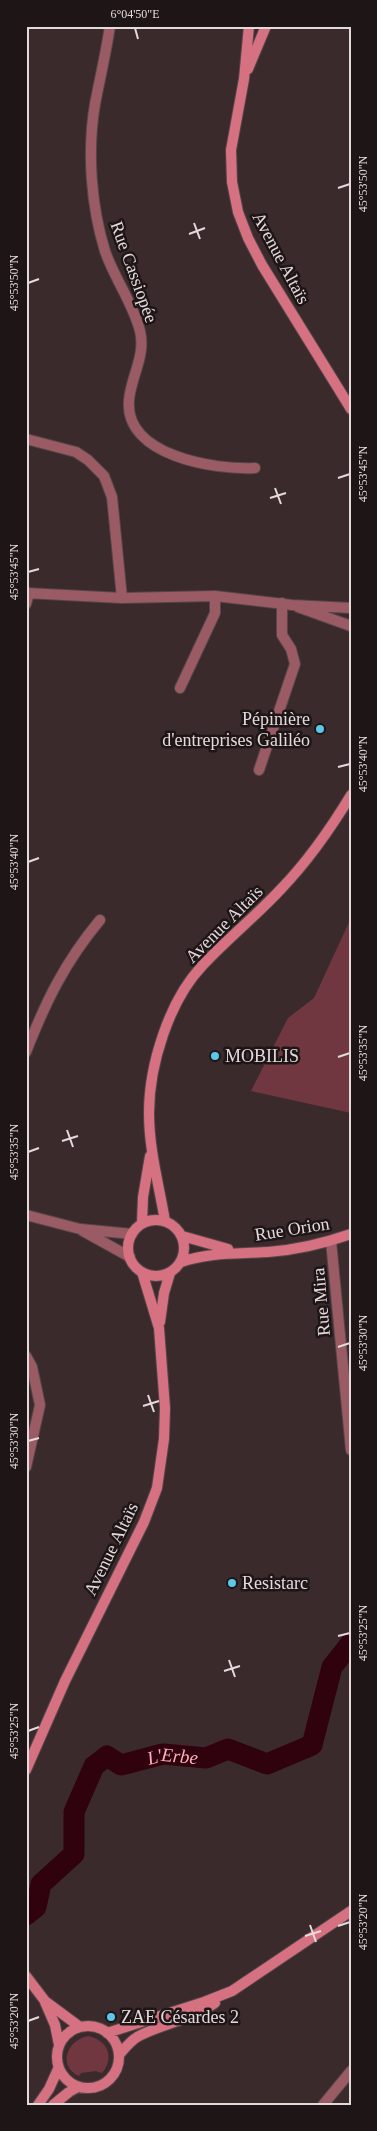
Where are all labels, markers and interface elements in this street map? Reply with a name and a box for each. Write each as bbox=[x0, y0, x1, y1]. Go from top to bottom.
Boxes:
text: 6°04'50"E bbox=[110, 7, 160, 21]
text: 45°53'50"N bbox=[356, 155, 370, 212]
street label: Avenue Altaïs bbox=[248, 209, 314, 307]
street label: Rue Cassiopée bbox=[106, 219, 162, 325]
text: 45°53'50"N bbox=[7, 254, 21, 311]
text: 45°53'45"N bbox=[356, 445, 370, 502]
text: 45°53'45"N bbox=[7, 543, 21, 600]
place label: Pépinière d'entreprises Galiléo bbox=[162, 709, 310, 750]
marker: Pépinière d'entreprises Galiléo bbox=[314, 723, 326, 735]
text: 45°53'40"N bbox=[356, 735, 370, 792]
text: 45°53'40"N bbox=[7, 833, 21, 890]
street label: Avenue Altaïs bbox=[181, 881, 267, 967]
text: 45°53'35"N bbox=[356, 1024, 370, 1081]
place label: MOBILIS bbox=[225, 1046, 299, 1066]
marker: MOBILIS bbox=[209, 1050, 221, 1062]
text: 45°53'35"N bbox=[7, 1123, 21, 1180]
street label: Rue Orion bbox=[253, 1213, 331, 1245]
street label: Rue Mira bbox=[308, 1267, 334, 1337]
text: 45°53'30"N bbox=[356, 1314, 370, 1371]
text: 45°53'30"N bbox=[7, 1412, 21, 1469]
street label: Avenue Altaïs bbox=[80, 1499, 142, 1599]
place label: Resistarc bbox=[242, 1573, 308, 1593]
marker: Resistarc bbox=[226, 1577, 238, 1589]
text: 45°53'25"N bbox=[356, 1604, 370, 1661]
text: 45°53'25"N bbox=[7, 1702, 21, 1759]
water label: L'Erbe bbox=[144, 1744, 199, 1769]
text: 45°53'20"N bbox=[356, 1893, 370, 1950]
text: 45°53'20"N bbox=[7, 1992, 21, 2049]
place label: ZAE Césardes 2 bbox=[121, 2007, 239, 2027]
marker: ZAE Césardes 2 bbox=[105, 2011, 117, 2023]

